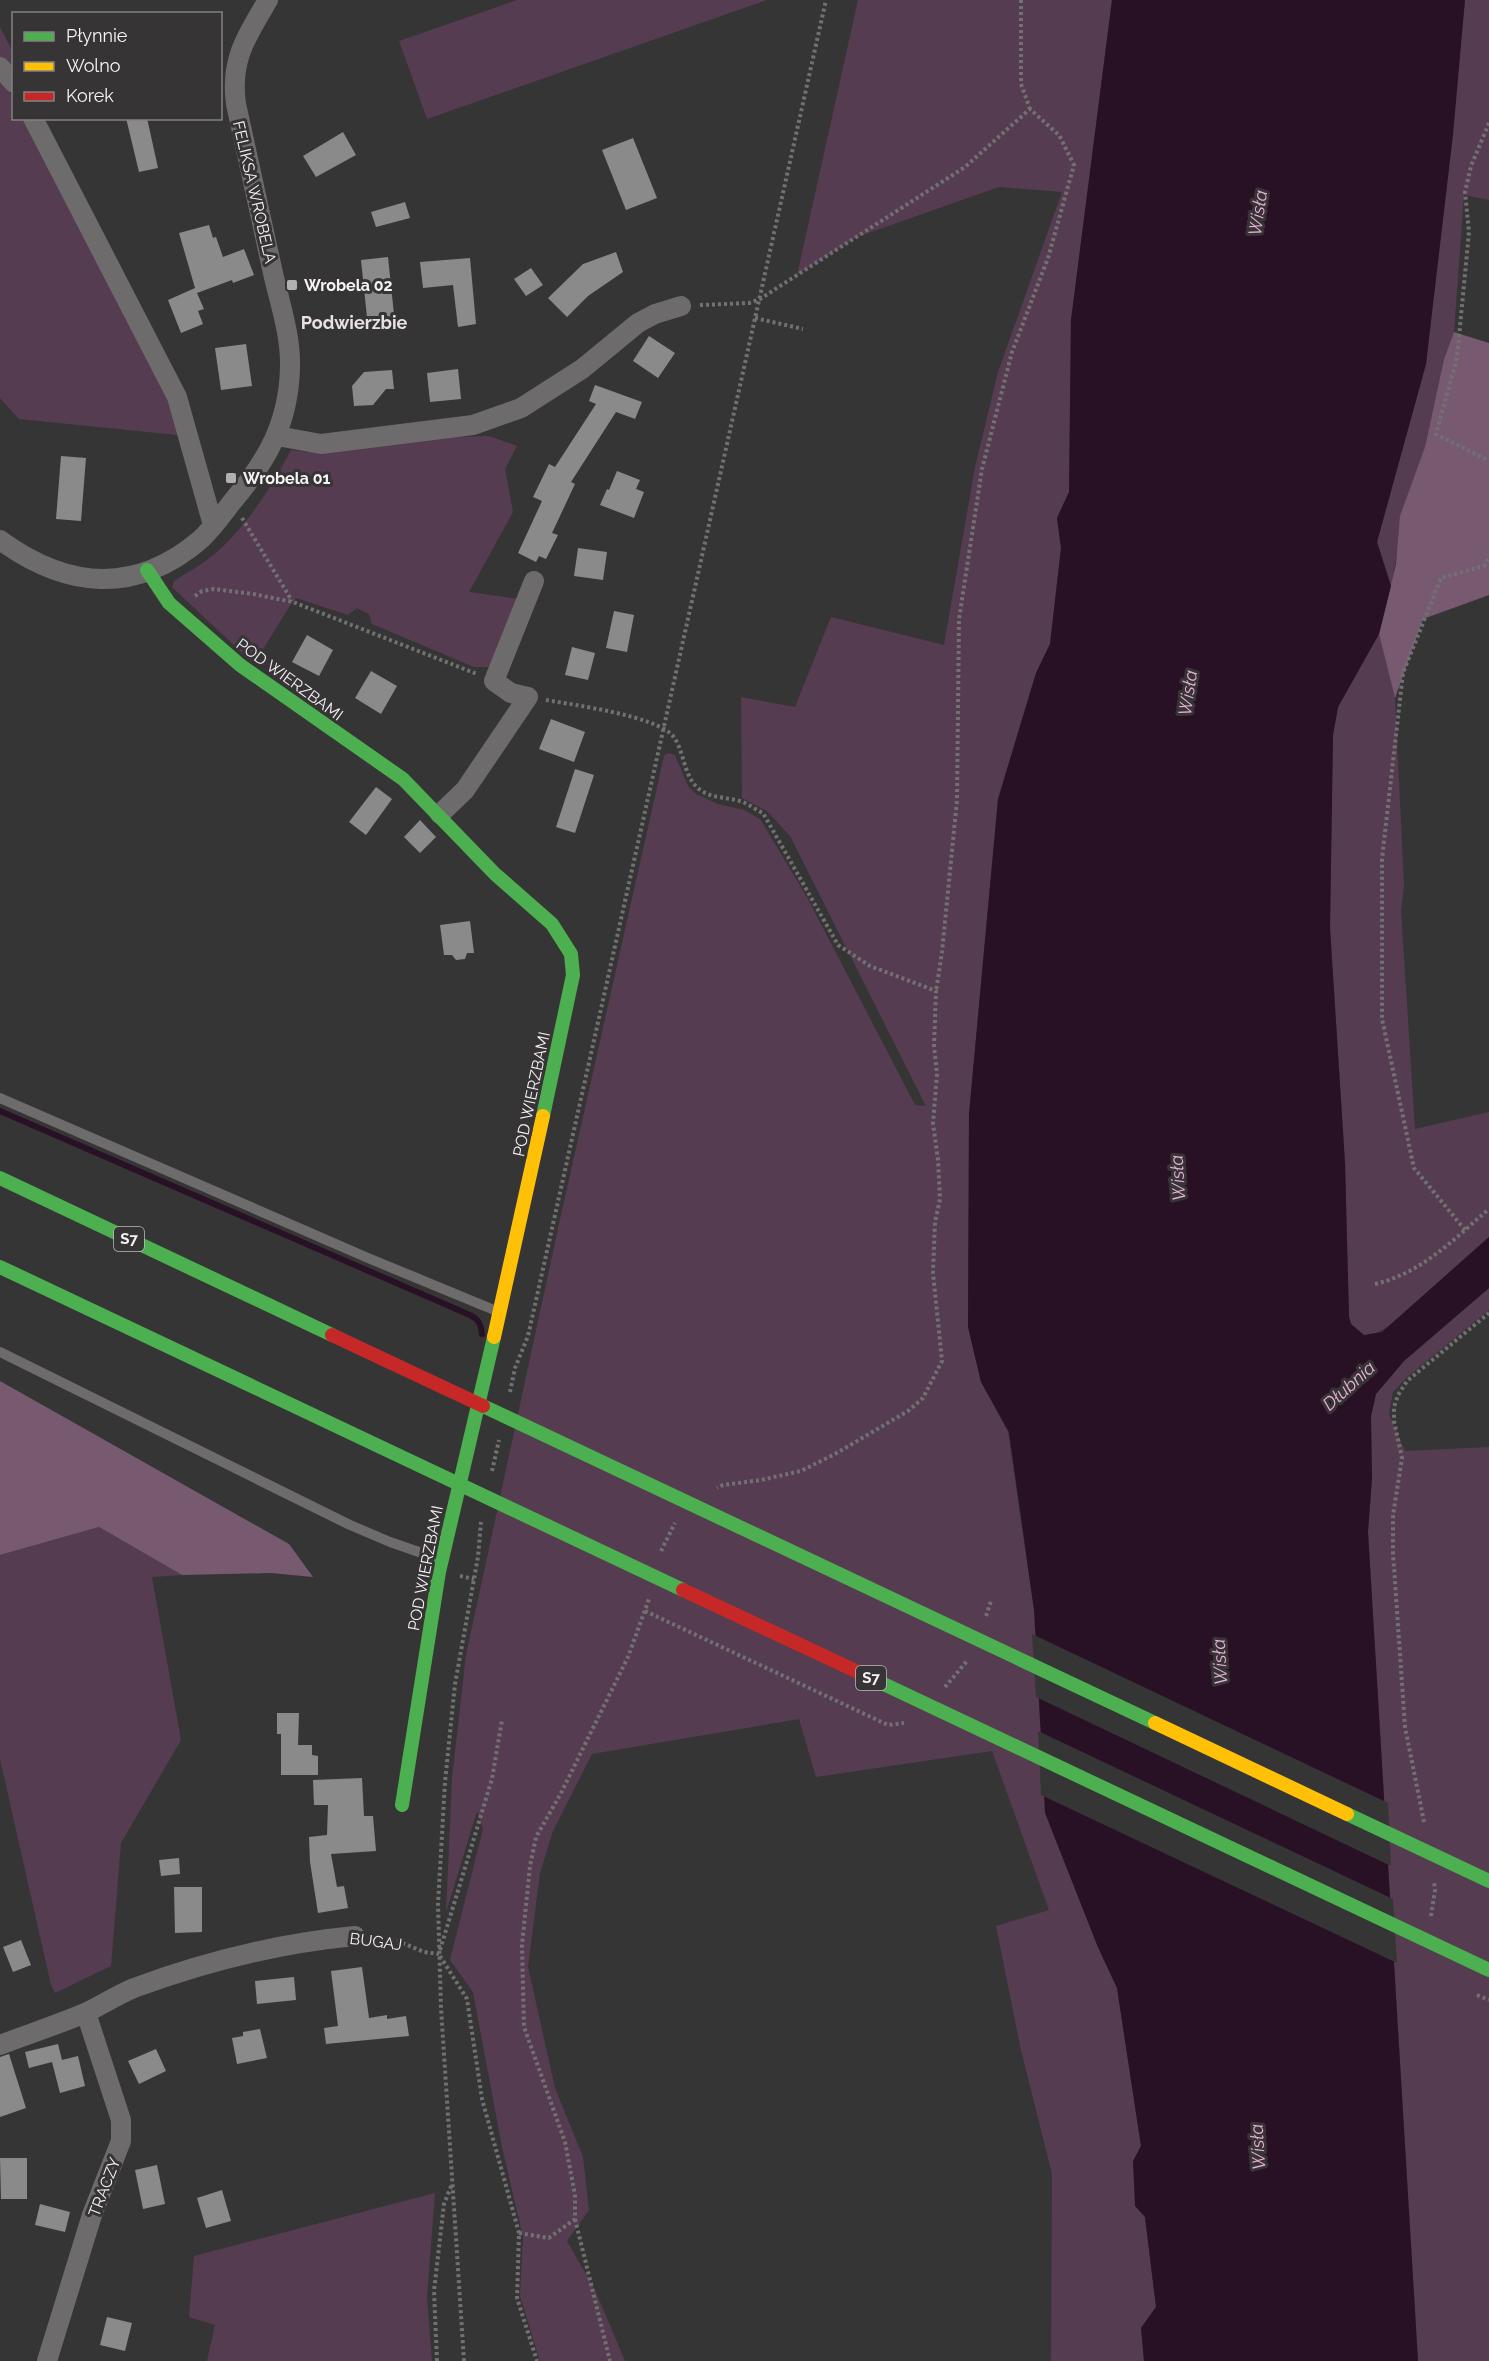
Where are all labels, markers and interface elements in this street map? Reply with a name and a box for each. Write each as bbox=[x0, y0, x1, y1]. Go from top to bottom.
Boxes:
legend bbox=[12, 12, 222, 120]
text: Płynnie bbox=[66, 25, 128, 46]
text: Wolno bbox=[66, 55, 121, 76]
text: Korek bbox=[66, 85, 114, 106]
street label: FELIKSA WROBELA bbox=[229, 119, 280, 265]
water label: Wisła bbox=[1244, 188, 1271, 237]
place label: Wrobela 02 bbox=[304, 276, 393, 295]
marker: Wrobela 02 bbox=[285, 278, 299, 292]
district label: Podwierzbie bbox=[301, 312, 408, 333]
place label: Wrobela 01 bbox=[243, 469, 331, 488]
marker: Wrobela 01 bbox=[224, 471, 238, 485]
street label: POD WIERZBAMI bbox=[233, 634, 347, 724]
water label: Wisła bbox=[1174, 668, 1201, 717]
street label: POD WIERZBAMI bbox=[509, 1030, 554, 1158]
water label: Wisła bbox=[1165, 1154, 1190, 1202]
road number: S7 bbox=[114, 1227, 144, 1251]
water label: Dłubnia bbox=[1318, 1357, 1379, 1415]
street label: POD WIERZBAMI bbox=[404, 1504, 447, 1632]
water label: Wisła bbox=[1207, 1638, 1232, 1686]
road number: S7 bbox=[856, 1666, 886, 1690]
street label: BUGAJ bbox=[349, 1929, 403, 1954]
water label: Wisła bbox=[1245, 2123, 1270, 2171]
street label: TRACZY bbox=[84, 2154, 125, 2220]

